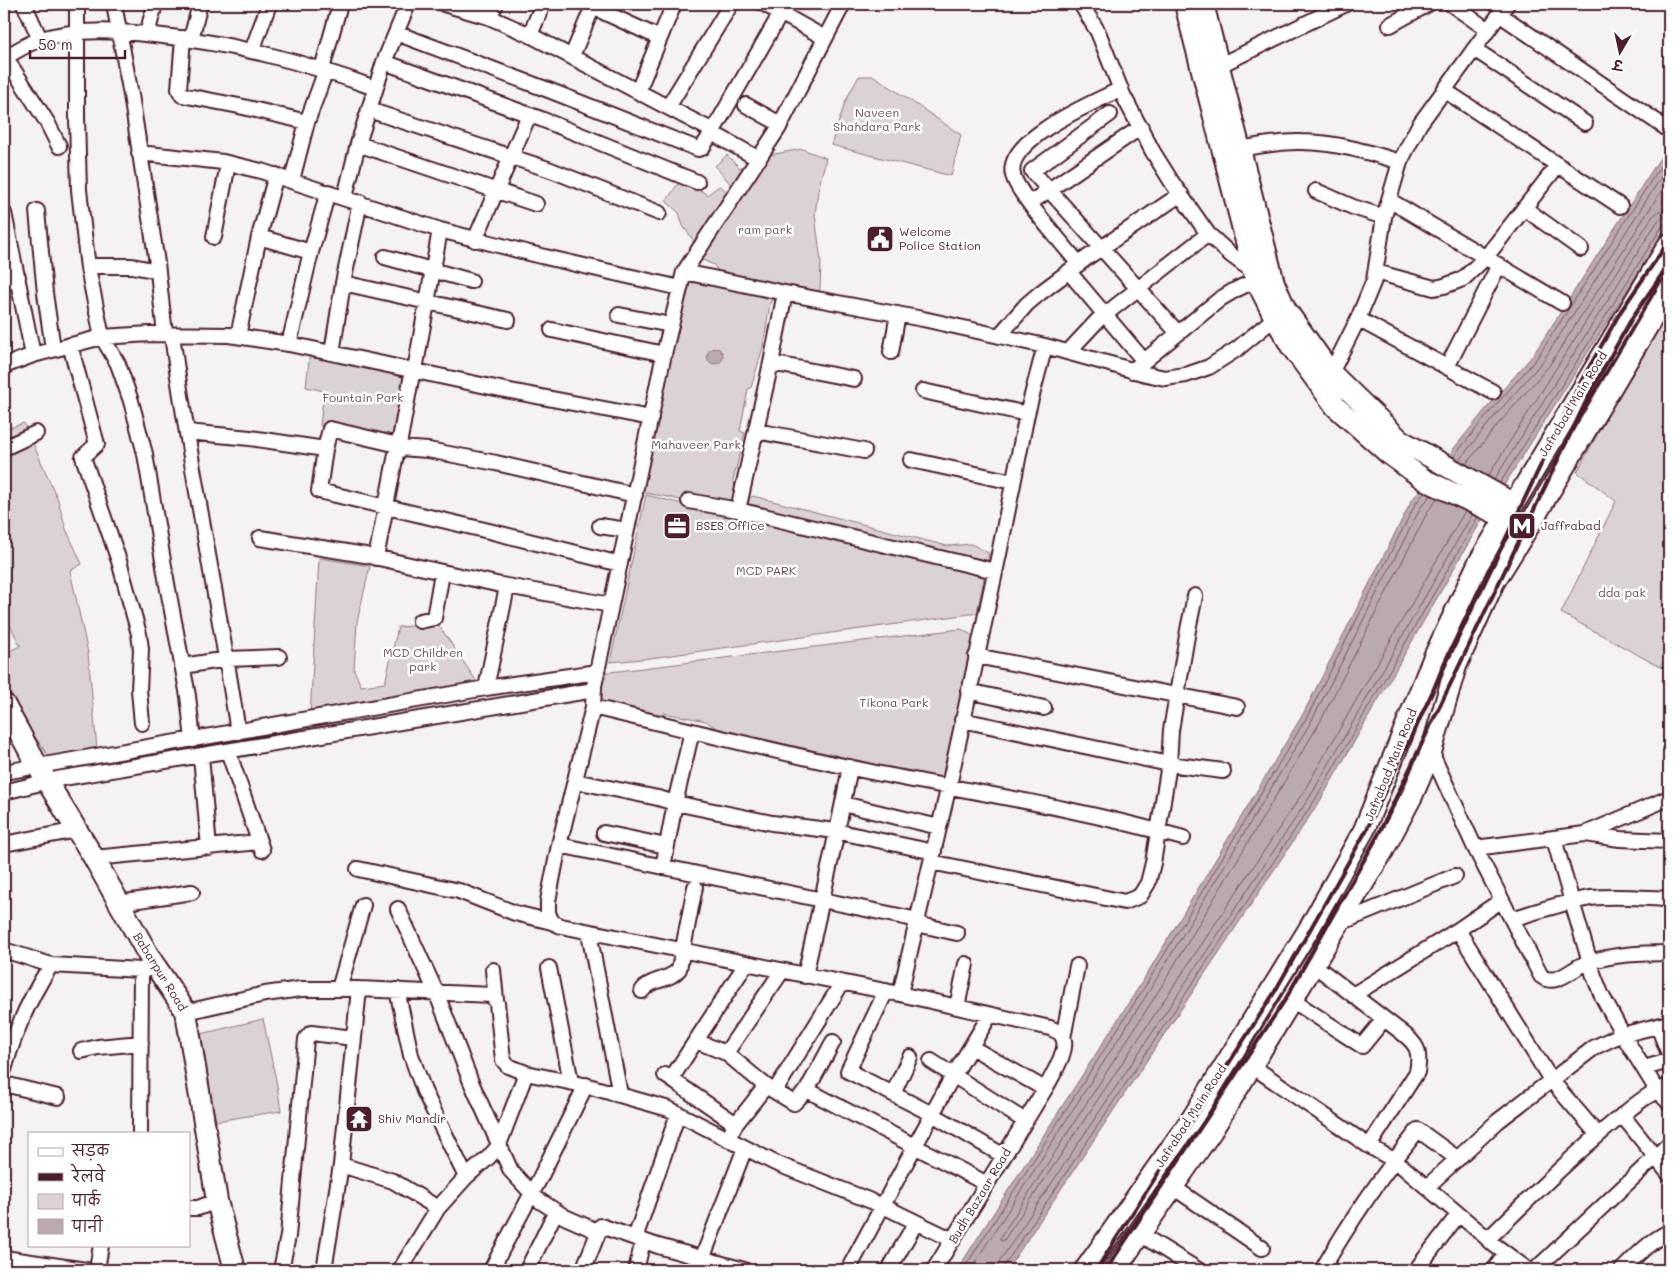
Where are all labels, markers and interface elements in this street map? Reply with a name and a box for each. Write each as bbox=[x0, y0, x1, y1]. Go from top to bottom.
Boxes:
scale bar bbox=[30, 28, 125, 60]
north arrow bbox=[1596, 28, 1646, 78]
text: 50 m bbox=[38, 34, 73, 54]
text: उ bbox=[1610, 55, 1626, 76]
park label: Naveen Shahdara Park bbox=[833, 104, 921, 134]
park label: ram park bbox=[738, 221, 792, 237]
place label: Welcome Police Station bbox=[899, 223, 981, 253]
public building icon: Welcome Police Station bbox=[865, 224, 895, 254]
street label: Jafrabad Main Road bbox=[1534, 348, 1610, 459]
park label: Fountain Park bbox=[322, 389, 404, 405]
park label: Mahaveer Park bbox=[651, 436, 741, 452]
office icon: BSES Office bbox=[662, 511, 692, 541]
metro station icon: Jaffrabad bbox=[1507, 511, 1537, 541]
place label: BSES Office bbox=[696, 517, 765, 533]
place label: Jaffrabad bbox=[1541, 517, 1601, 533]
park label: MCD PARK bbox=[736, 562, 797, 578]
park label: dda pak bbox=[1598, 584, 1646, 600]
park label: MCD Children park bbox=[383, 644, 463, 674]
park label: Tikona Park bbox=[859, 694, 929, 710]
street label: Jafrabad Main Road bbox=[1360, 706, 1420, 823]
street label: Babarpur Road bbox=[130, 929, 192, 1014]
street label: Jafrabad Main Road bbox=[1151, 1060, 1230, 1170]
temple icon: Shiv Mandir bbox=[344, 1104, 374, 1134]
place label: Shiv Mandir bbox=[378, 1110, 446, 1126]
legend bbox=[28, 1132, 190, 1246]
text: सड़क bbox=[71, 1140, 110, 1161]
street label: Budh Bazaar Road bbox=[944, 1145, 1014, 1246]
text: रेलवे bbox=[70, 1163, 106, 1186]
text: पार्क bbox=[71, 1189, 102, 1210]
text: पानी bbox=[71, 1215, 104, 1236]

